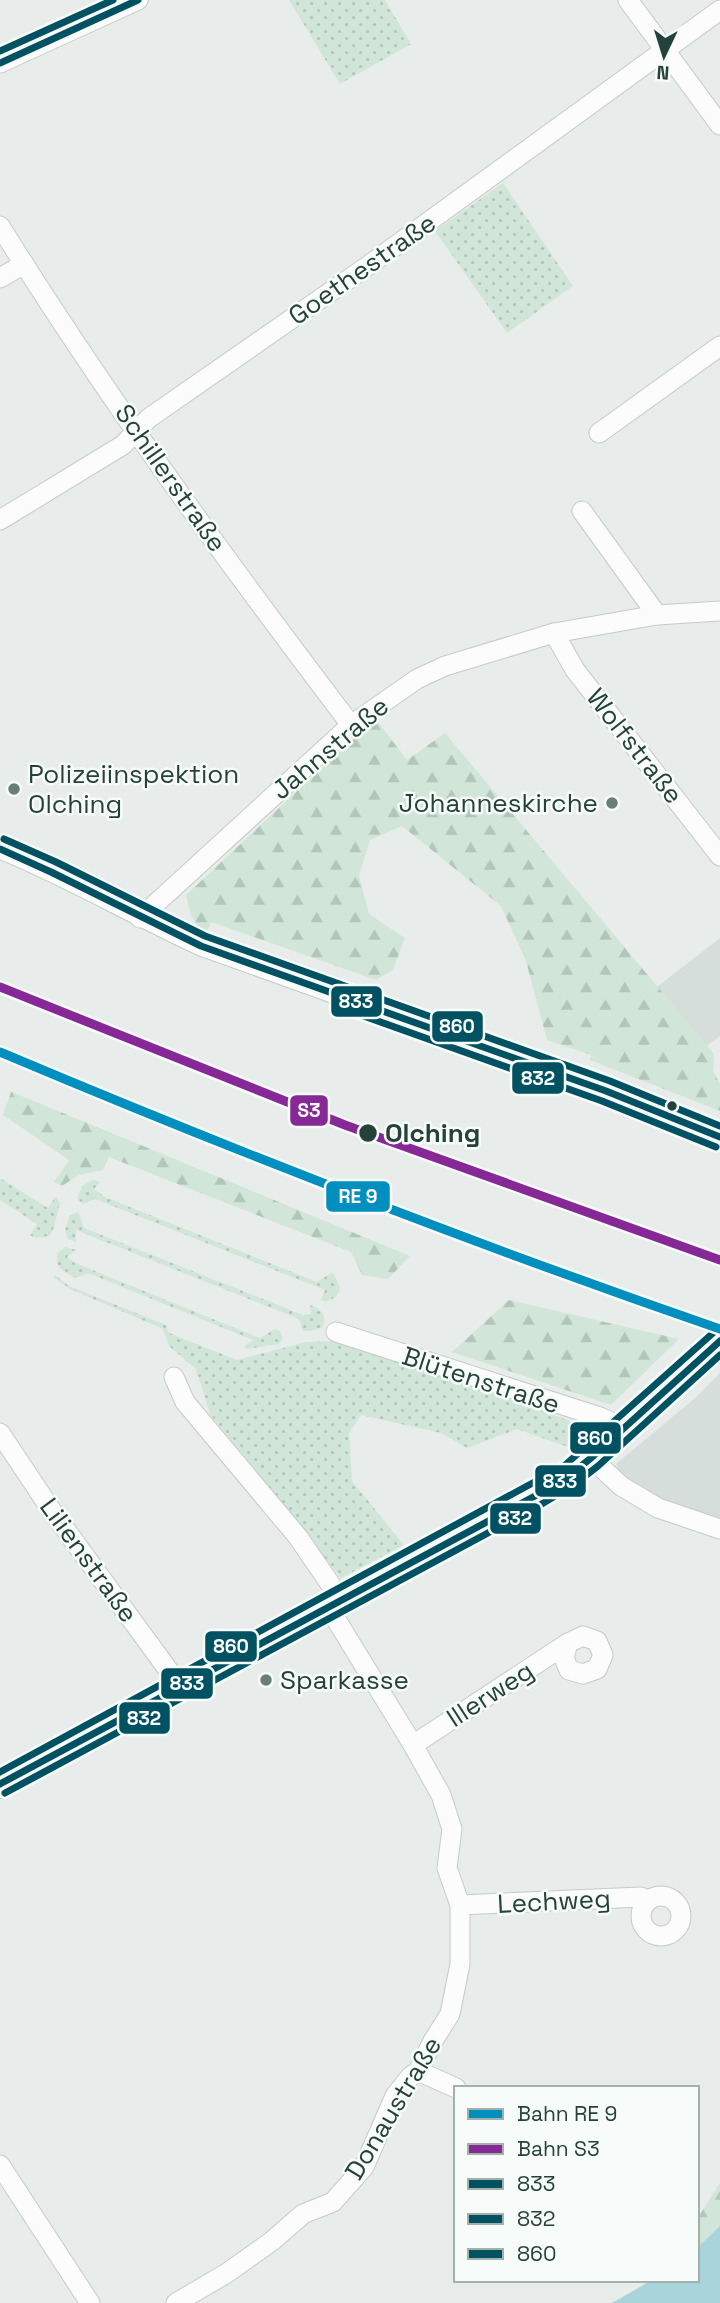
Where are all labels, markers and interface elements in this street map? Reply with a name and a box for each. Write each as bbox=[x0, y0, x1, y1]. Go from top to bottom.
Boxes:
north arrow bbox=[629, 21, 699, 91]
text: N bbox=[656, 60, 670, 85]
street label: Goethestraße bbox=[281, 206, 443, 332]
street label: Schillerstraße bbox=[107, 397, 235, 559]
street label: Wolfstraße bbox=[579, 681, 691, 811]
street label: Jahnstraße bbox=[264, 689, 396, 807]
place label: Polizeiinspektion Olching bbox=[28, 757, 239, 821]
marker: Polizeiinspektion Olching bbox=[6, 781, 22, 797]
place label: Johanneskirche bbox=[399, 786, 598, 820]
marker: Johanneskirche bbox=[604, 795, 620, 811]
line badge: 833 bbox=[330, 985, 383, 1018]
text: 833 bbox=[339, 989, 373, 1014]
line badge: 860 bbox=[431, 1010, 484, 1043]
text: 860 bbox=[439, 1014, 475, 1039]
line badge: 832 bbox=[511, 1061, 565, 1095]
text: 832 bbox=[521, 1066, 555, 1091]
line badge: S3 bbox=[289, 1094, 329, 1127]
text: S3 bbox=[297, 1098, 321, 1123]
unlabelled marker bbox=[665, 1099, 679, 1113]
place label: Olching bbox=[385, 1116, 480, 1150]
marker: Olching bbox=[357, 1122, 379, 1144]
line badge: RE 9 bbox=[325, 1180, 391, 1213]
text: RE 9 bbox=[338, 1184, 378, 1209]
street label: Blütenstraße bbox=[398, 1339, 564, 1421]
line badge: 860 bbox=[569, 1421, 622, 1455]
text: 860 bbox=[577, 1426, 613, 1451]
line badge: 833 bbox=[534, 1464, 587, 1498]
text: 833 bbox=[543, 1469, 577, 1494]
street label: Lilienstraße bbox=[32, 1491, 146, 1629]
line badge: 832 bbox=[489, 1502, 542, 1535]
text: 832 bbox=[498, 1506, 532, 1531]
line badge: 860 bbox=[204, 1630, 258, 1663]
text: 860 bbox=[213, 1634, 249, 1659]
street label: Illerweg bbox=[440, 1653, 540, 1735]
place label: Sparkasse bbox=[280, 1663, 409, 1697]
line badge: 833 bbox=[160, 1667, 214, 1700]
text: 833 bbox=[170, 1671, 204, 1696]
marker: Sparkasse bbox=[258, 1672, 274, 1688]
line badge: 832 bbox=[118, 1701, 171, 1735]
text: 832 bbox=[127, 1706, 161, 1731]
street label: Lechweg bbox=[496, 1881, 612, 1921]
street label: Donaustraße bbox=[337, 2030, 449, 2186]
legend bbox=[454, 2086, 699, 2282]
text: Bahn RE 9 bbox=[517, 2100, 617, 2127]
text: Bahn S3 bbox=[517, 2135, 600, 2162]
text: 833 bbox=[517, 2170, 555, 2197]
text: 832 bbox=[517, 2205, 555, 2232]
text: 860 bbox=[517, 2240, 556, 2267]

